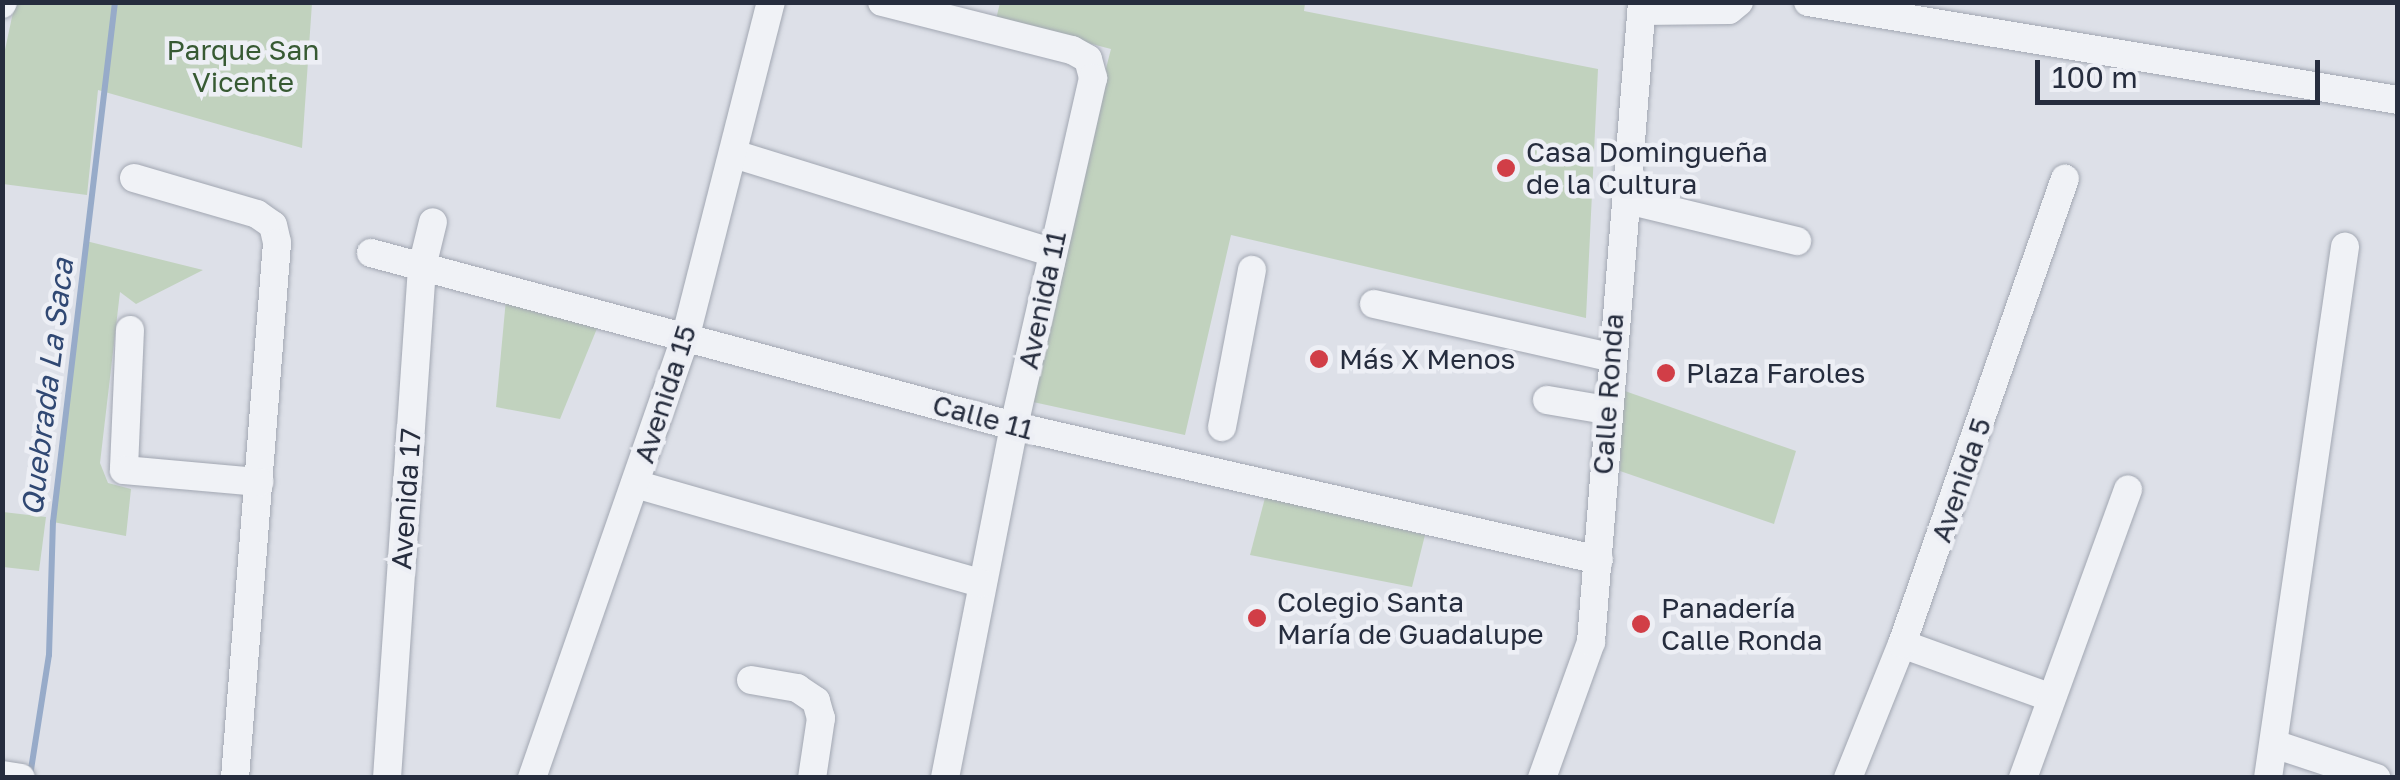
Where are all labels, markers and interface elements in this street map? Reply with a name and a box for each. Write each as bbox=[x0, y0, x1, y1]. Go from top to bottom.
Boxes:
park label: Parque San Vicente bbox=[167, 33, 319, 99]
scale bar bbox=[2040, 40, 2325, 102]
text: 100 m bbox=[2052, 59, 2138, 95]
place label: Casa Domingueña de la Cultura bbox=[1526, 135, 1768, 201]
marker: Casa Domingueña de la Cultura bbox=[1495, 157, 1517, 179]
street label: Avenida 11 bbox=[1011, 228, 1073, 372]
water label: Quebrada La Saca bbox=[13, 256, 81, 518]
street label: Calle Ronda bbox=[1586, 312, 1630, 476]
street label: Avenida 15 bbox=[627, 321, 703, 467]
place label: Más X Menos bbox=[1339, 342, 1515, 376]
marker: Más X Menos bbox=[1308, 348, 1330, 370]
place label: Plaza Faroles bbox=[1686, 356, 1865, 390]
marker: Plaza Faroles bbox=[1655, 362, 1677, 384]
street label: Calle 11 bbox=[929, 387, 1037, 447]
street label: Avenida 5 bbox=[1924, 413, 1998, 547]
street label: Avenida 17 bbox=[384, 427, 428, 571]
place label: Colegio Santa María de Guadalupe bbox=[1277, 585, 1544, 651]
place label: Panadería Calle Ronda bbox=[1661, 591, 1823, 657]
marker: Colegio Santa María de Guadalupe bbox=[1246, 607, 1268, 629]
marker: Panadería Calle Ronda bbox=[1630, 613, 1652, 635]

